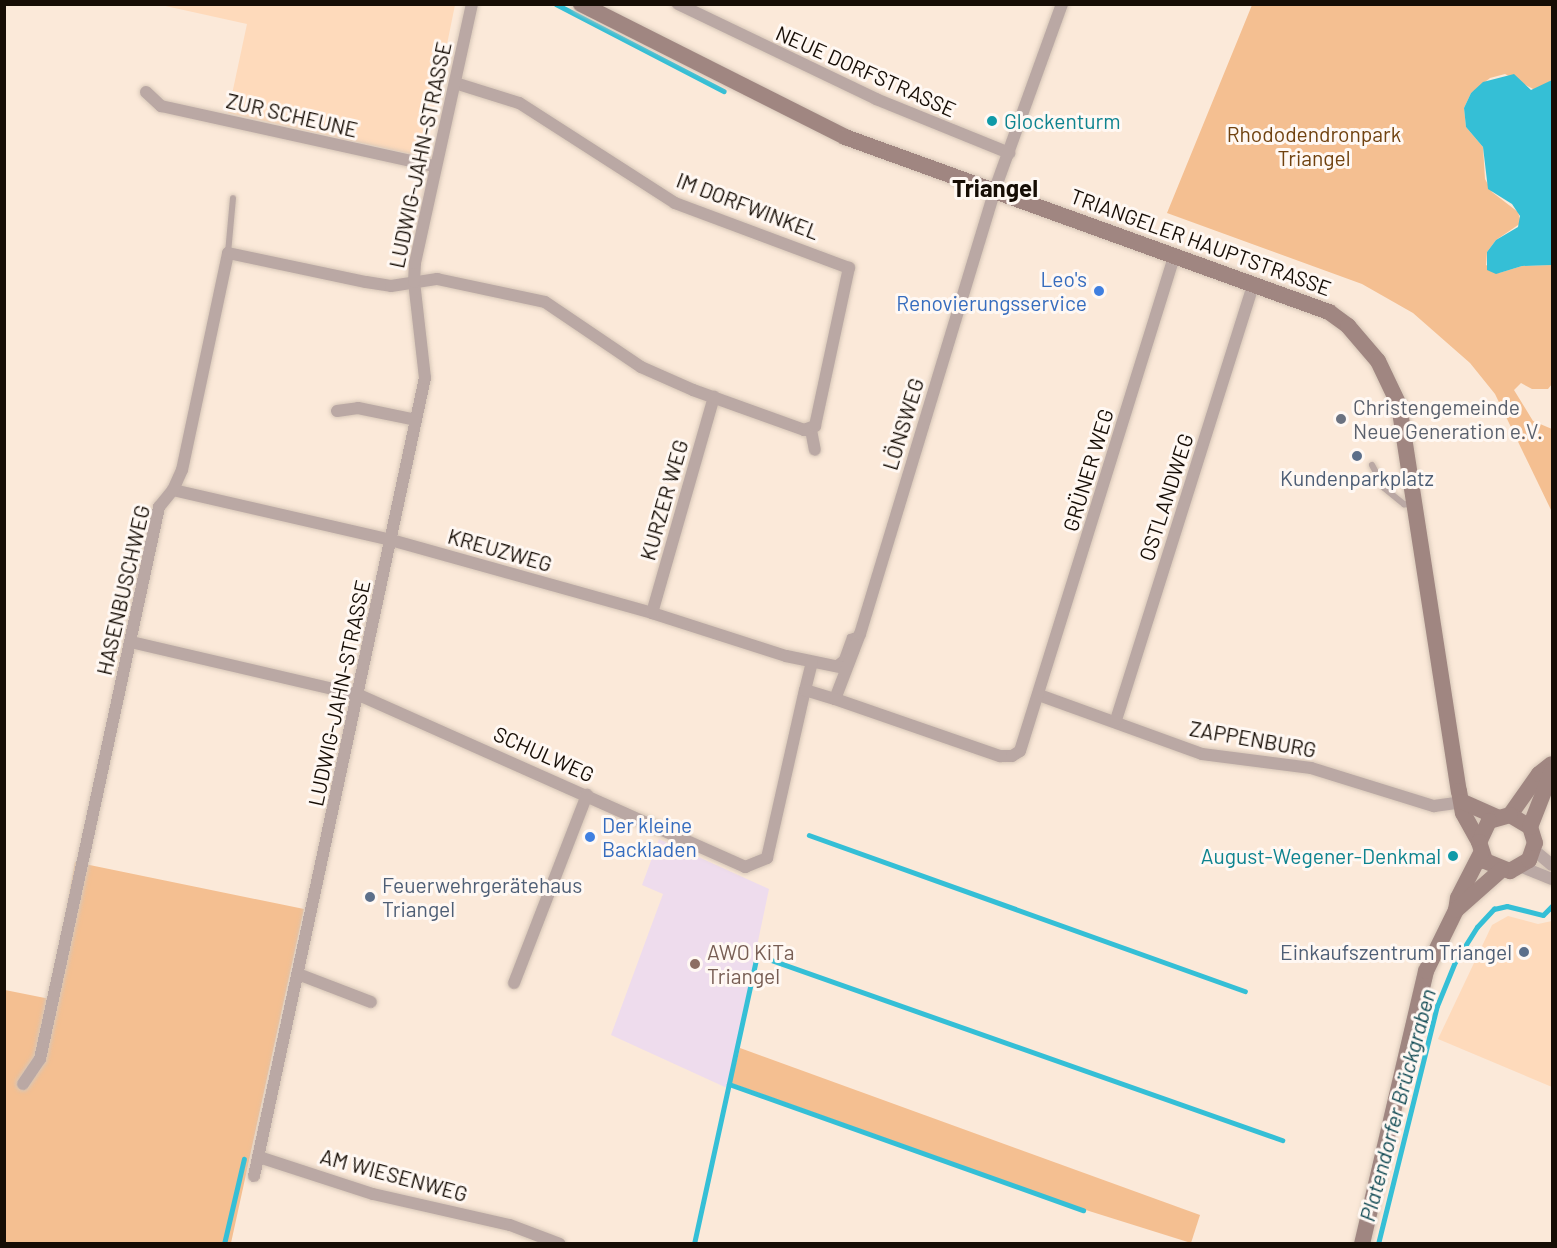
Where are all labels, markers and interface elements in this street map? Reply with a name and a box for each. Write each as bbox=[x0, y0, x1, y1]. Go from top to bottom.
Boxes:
street label: NEUE DORFSTRASSE bbox=[772, 20, 960, 122]
street label: LUDWIG-JAHN-STRASSE bbox=[384, 40, 456, 270]
street label: ZUR SCHEUNE bbox=[224, 88, 360, 142]
place label: Glockenturm bbox=[1004, 108, 1121, 134]
marker: Glockenturm bbox=[985, 114, 999, 128]
park label: Rhododendronpark Triangel bbox=[1227, 121, 1401, 171]
street label: IM DORFWINKEL bbox=[673, 167, 823, 245]
district label: Triangel bbox=[952, 174, 1038, 202]
street label: TRIANGELER HAUPTSTRASSE bbox=[1067, 183, 1335, 301]
place label: Leo's Renovierungsservice bbox=[896, 266, 1087, 316]
marker: Leo's Renovierungsservice bbox=[1092, 284, 1106, 298]
street label: LÖNSWEG bbox=[877, 375, 929, 473]
place label: Christengemeinde Neue Generation e.V. bbox=[1353, 394, 1543, 444]
street label: GRÜNER WEG bbox=[1057, 406, 1119, 534]
marker: Christengemeinde Neue Generation e.V. bbox=[1334, 412, 1348, 426]
street label: OSTLANDWEG bbox=[1134, 430, 1198, 564]
street label: KURZER WEG bbox=[635, 437, 693, 563]
marker: Kundenparkplatz bbox=[1350, 449, 1364, 463]
place label: Kundenparkplatz bbox=[1280, 465, 1434, 491]
street label: HASENBUSCHWEG bbox=[91, 502, 155, 678]
street label: KREUZWEG bbox=[445, 523, 555, 577]
street label: LUDWIG-JAHN-STRASSE bbox=[303, 578, 375, 808]
street label: ZAPPENBURG bbox=[1188, 715, 1318, 763]
street label: SCHULWEG bbox=[490, 721, 598, 787]
place label: Der kleine Backladen bbox=[602, 812, 697, 862]
marker: Der kleine Backladen bbox=[583, 830, 597, 844]
place label: August-Wegener-Denkmal bbox=[1201, 843, 1441, 869]
marker: August-Wegener-Denkmal bbox=[1446, 849, 1460, 863]
place label: Feuerwehrgerätehaus Triangel bbox=[382, 872, 582, 922]
marker: Feuerwehrgerätehaus Triangel bbox=[363, 890, 377, 904]
place label: AWO KiTa Triangel bbox=[707, 939, 795, 989]
place label: Einkaufszentrum Triangel bbox=[1280, 939, 1512, 965]
marker: Einkaufszentrum Triangel bbox=[1517, 945, 1531, 959]
marker: AWO KiTa Triangel bbox=[688, 957, 702, 971]
water label: Platendorfer Brückgraben bbox=[1353, 986, 1441, 1224]
street label: AM WIESENWEG bbox=[318, 1143, 470, 1207]

